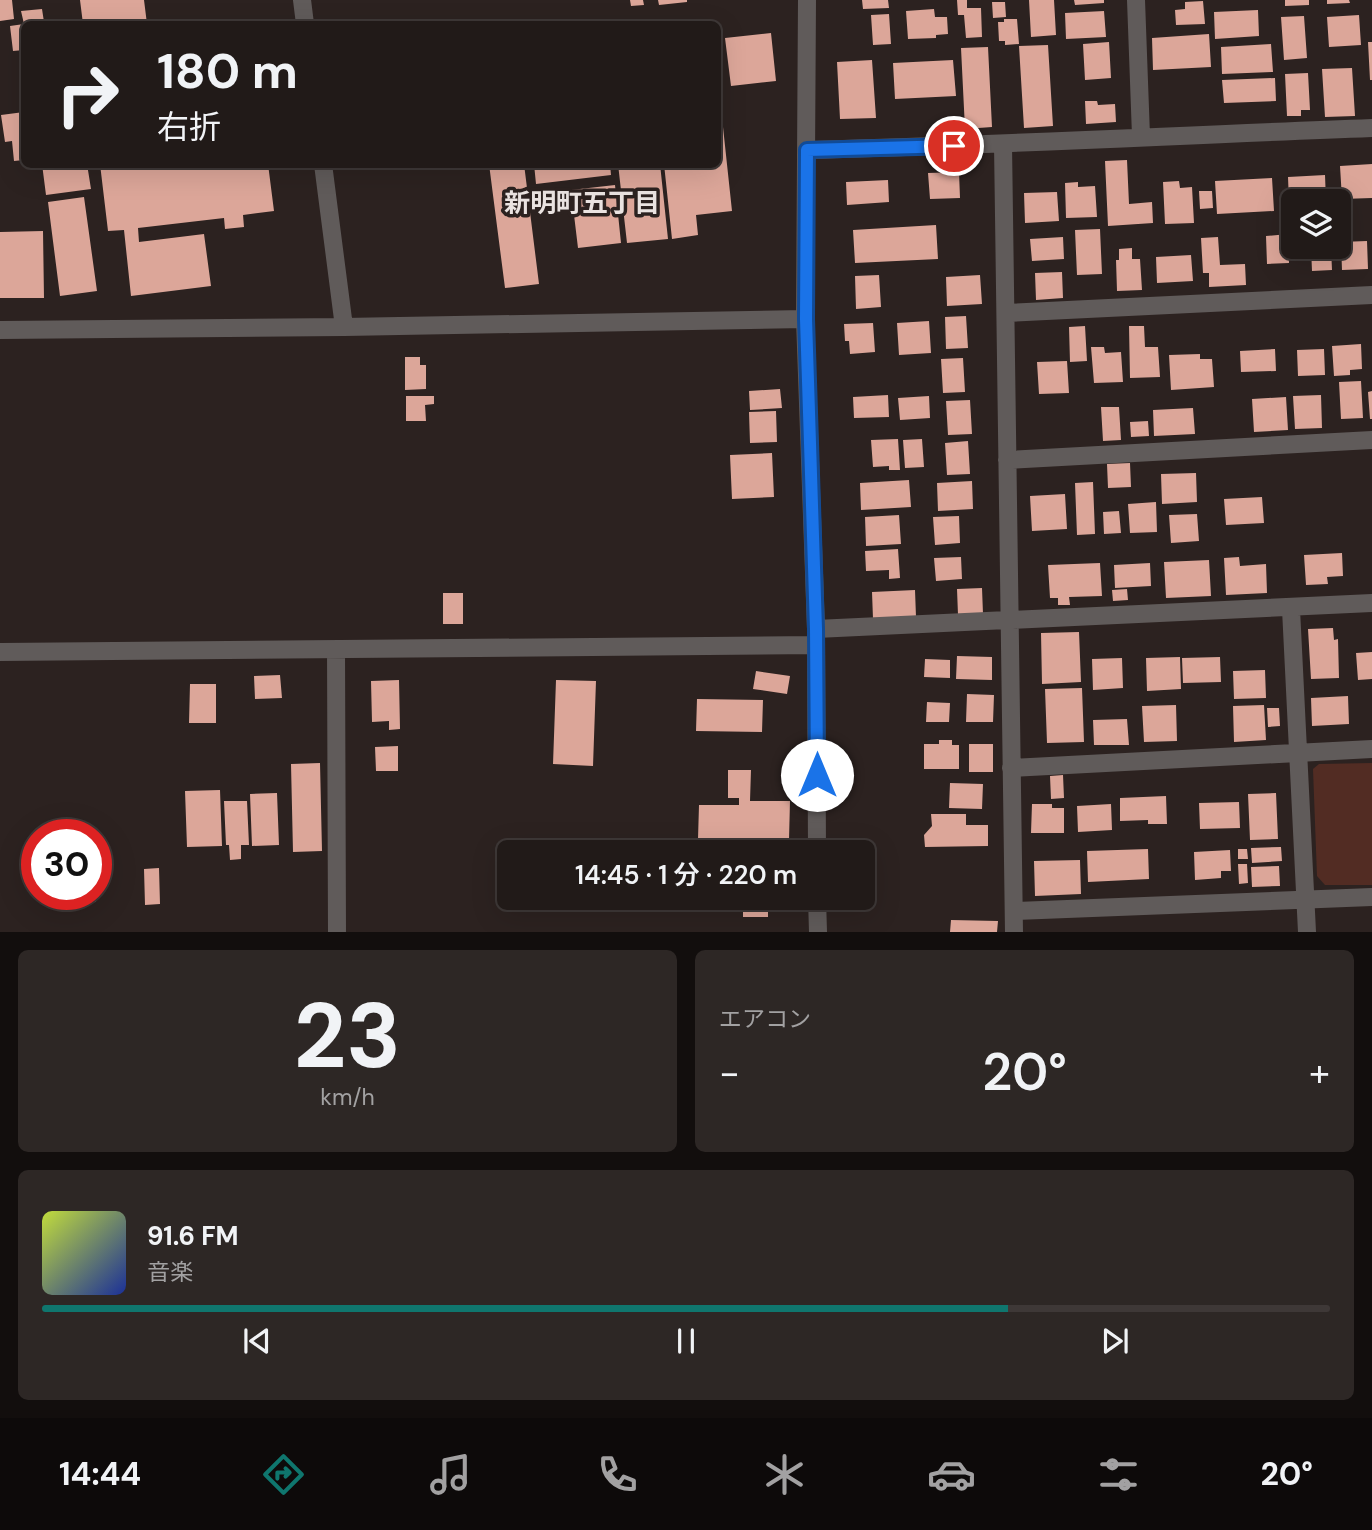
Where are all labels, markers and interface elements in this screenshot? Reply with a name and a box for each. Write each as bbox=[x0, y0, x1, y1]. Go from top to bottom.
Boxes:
text: 180 m bbox=[157, 39, 298, 103]
icon: right bbox=[42, 49, 133, 140]
text: 右折 bbox=[157, 106, 221, 148]
pin bbox=[924, 116, 984, 176]
icon: arrive bbox=[935, 127, 973, 165]
district label: 新明町五丁目 bbox=[504, 186, 660, 220]
map controls bbox=[1281, 189, 1351, 259]
button: layers bbox=[1281, 189, 1351, 259]
position arrow bbox=[780, 738, 854, 812]
speed limit sign: 30 bbox=[21, 819, 112, 910]
text: 14:45 · 1 分 · 220 m bbox=[575, 858, 797, 892]
text: 23 bbox=[294, 977, 401, 1095]
text: エアコン bbox=[719, 1004, 811, 1034]
text: 20° bbox=[982, 1038, 1067, 1106]
text: − bbox=[719, 1048, 740, 1098]
text: + bbox=[1309, 1048, 1330, 1098]
text: km/h bbox=[320, 1082, 375, 1112]
text: 91.6 FM bbox=[147, 1219, 239, 1253]
text: 音楽 bbox=[147, 1257, 193, 1287]
icon: previous bbox=[238, 1322, 276, 1360]
icon: pause bbox=[667, 1322, 705, 1360]
icon: next bbox=[1096, 1322, 1134, 1360]
icon: directions bbox=[259, 1450, 308, 1499]
icon: music bbox=[426, 1450, 475, 1499]
icon: phone bbox=[593, 1450, 642, 1499]
icon: climate bbox=[760, 1450, 809, 1499]
icon: car bbox=[927, 1450, 976, 1499]
icon: filters bbox=[1094, 1450, 1143, 1499]
text: 14:44 bbox=[59, 1453, 141, 1495]
text: 20° bbox=[1260, 1453, 1313, 1495]

